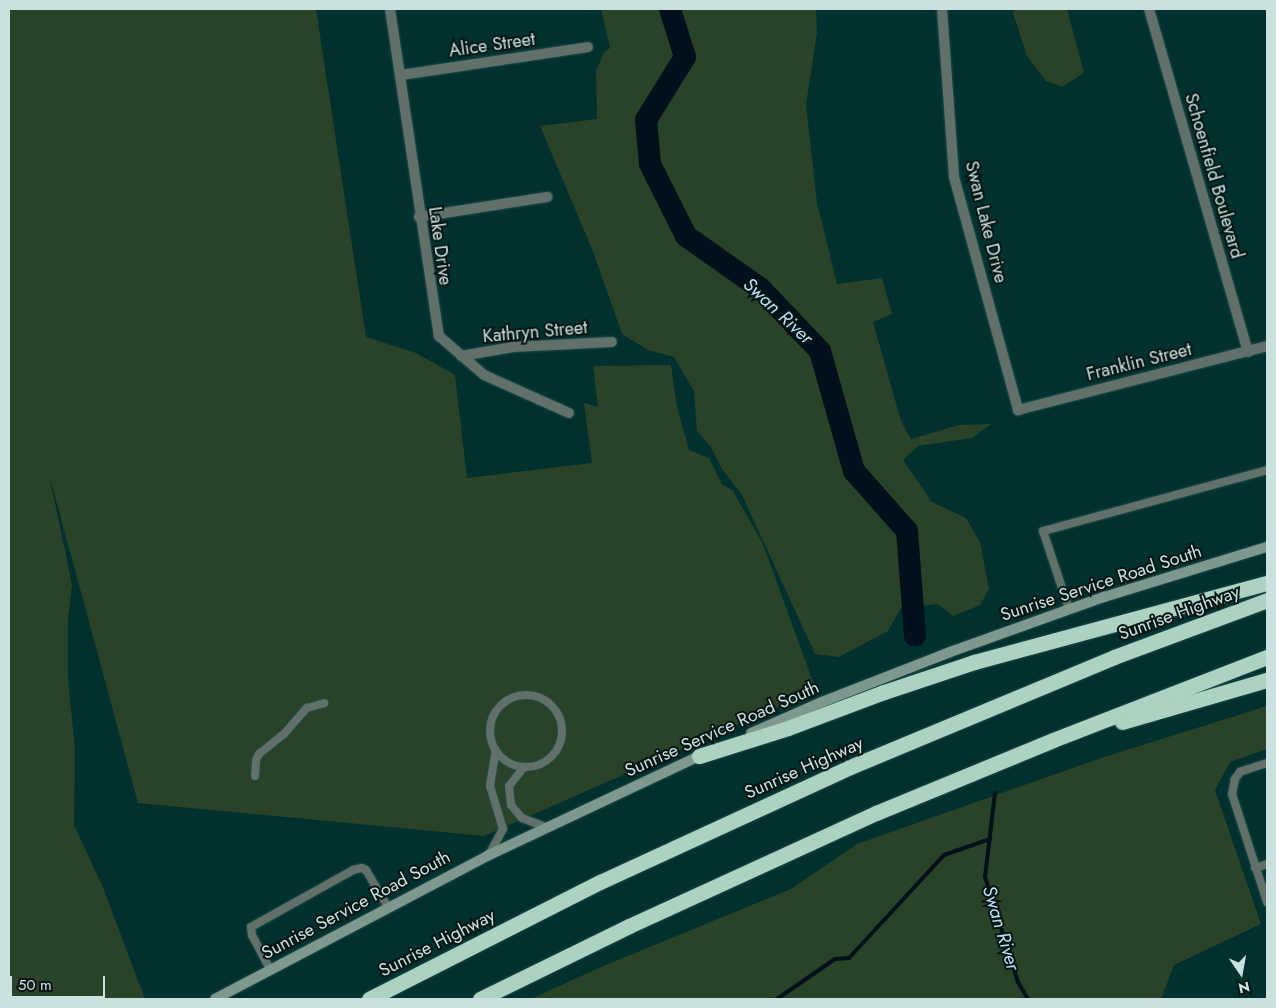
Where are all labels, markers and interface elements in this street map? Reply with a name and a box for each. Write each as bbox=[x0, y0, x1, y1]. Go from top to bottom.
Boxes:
street label: Alice Street bbox=[447, 28, 537, 62]
street label: Schoenfield Boulevard bbox=[1180, 91, 1248, 261]
street label: Swan Lake Drive bbox=[960, 159, 1012, 285]
street label: Lake Drive bbox=[424, 205, 456, 287]
water label: Swan River bbox=[738, 273, 818, 349]
street label: Kathryn Street bbox=[482, 317, 588, 347]
street label: Franklin Street bbox=[1084, 339, 1194, 385]
street label: Sunrise Service Road South bbox=[998, 540, 1204, 626]
street label: Sunrise Highway bbox=[1115, 581, 1243, 645]
street label: Sunrise Service Road South bbox=[622, 676, 822, 782]
street label: Sunrise Highway bbox=[741, 732, 867, 804]
street label: Sunrise Service Road South bbox=[258, 846, 454, 964]
water label: Swan River bbox=[977, 883, 1025, 973]
street label: Sunrise Highway bbox=[375, 904, 499, 982]
north arrow bbox=[1216, 948, 1266, 998]
scale bar bbox=[12, 966, 108, 998]
text: 50 m bbox=[18, 974, 52, 996]
text: N bbox=[1237, 977, 1252, 999]

